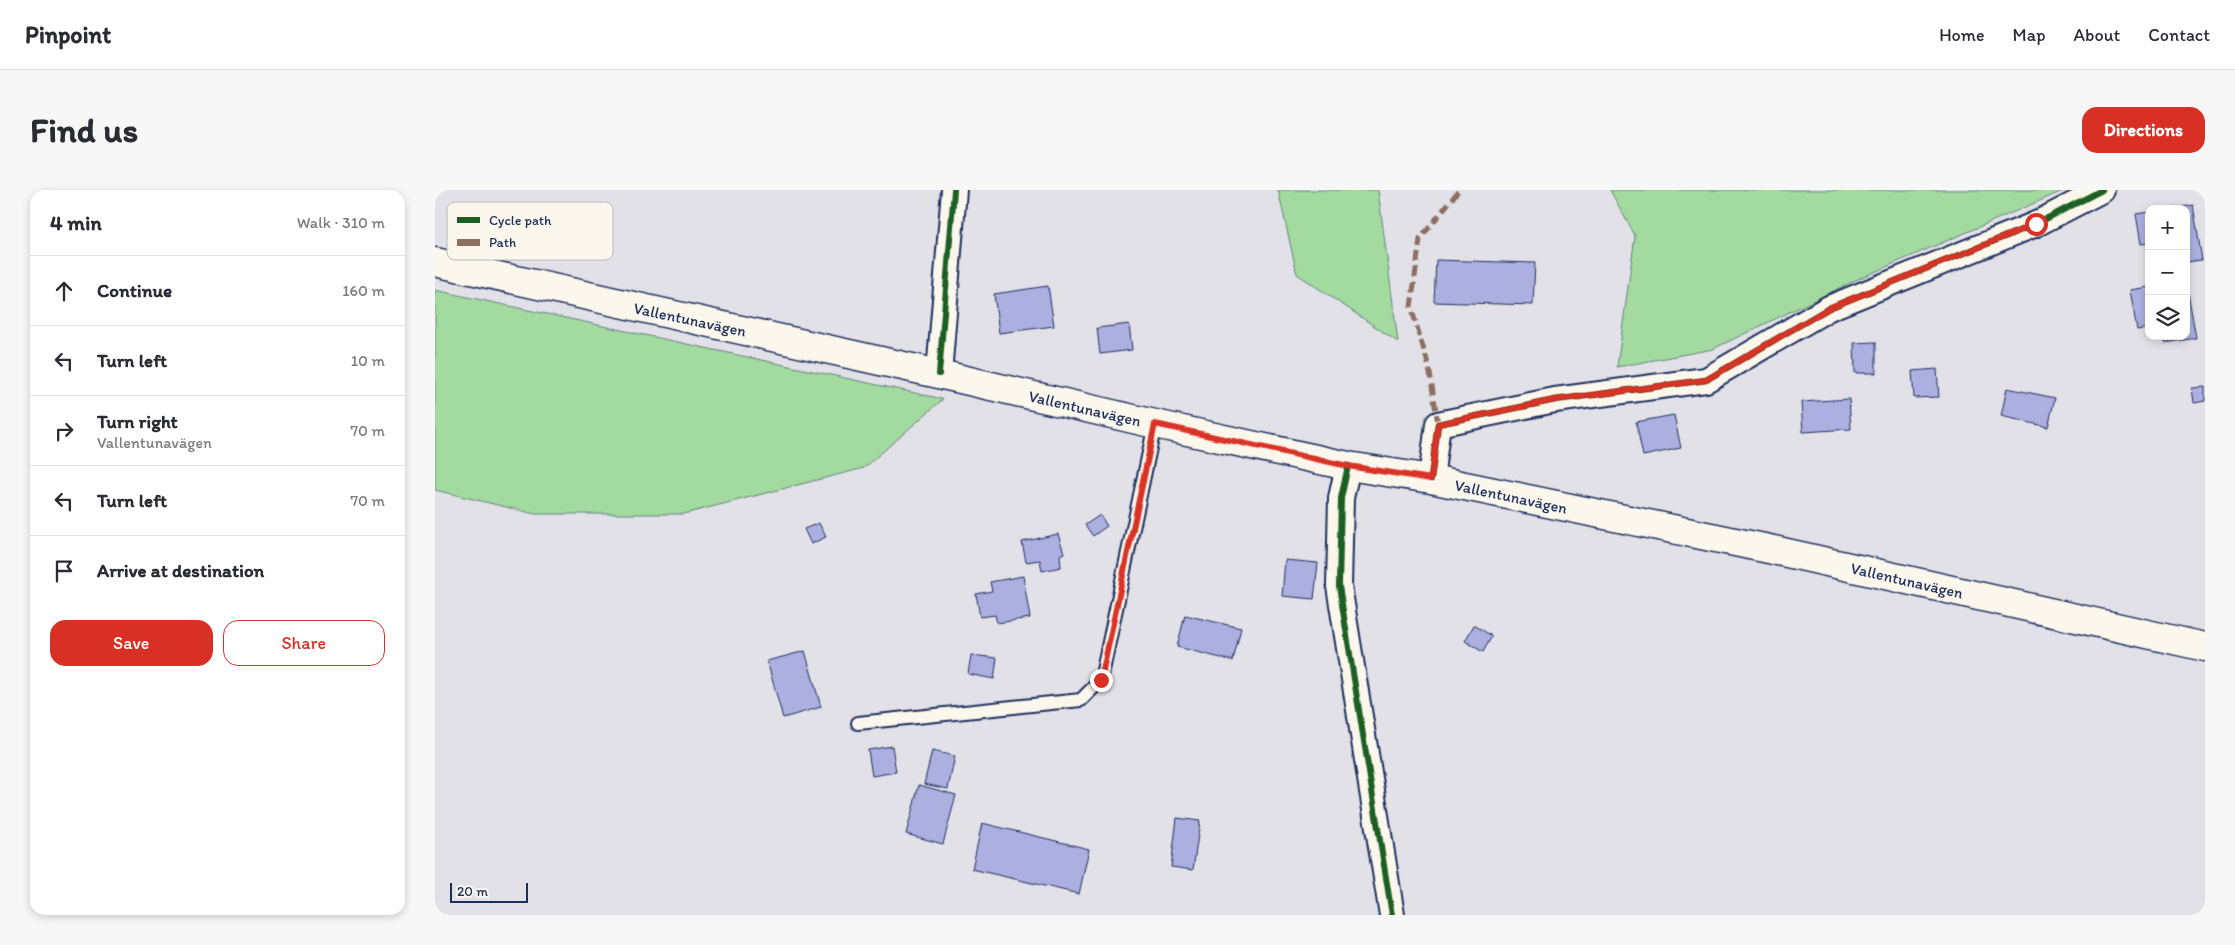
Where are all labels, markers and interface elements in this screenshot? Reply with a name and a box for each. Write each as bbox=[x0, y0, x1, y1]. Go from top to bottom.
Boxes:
text: Pinpoint bbox=[25, 20, 111, 49]
text: Home bbox=[1939, 24, 1985, 46]
text: Map bbox=[2013, 24, 2046, 46]
text: About bbox=[2074, 24, 2120, 46]
text: Contact bbox=[2148, 24, 2210, 46]
button: Directions bbox=[2082, 107, 2205, 153]
text: Find us bbox=[30, 109, 138, 151]
legend bbox=[447, 202, 613, 260]
map controls bbox=[2145, 205, 2190, 340]
button: + bbox=[2145, 205, 2190, 250]
text: 4 min bbox=[50, 210, 102, 235]
text: Cycle path bbox=[489, 212, 552, 229]
text: Walk · 310 m bbox=[297, 213, 385, 232]
route start bbox=[2025, 213, 2048, 236]
text: Path bbox=[489, 234, 516, 251]
button: − bbox=[2145, 250, 2190, 295]
icon: ahead bbox=[50, 277, 78, 305]
text: Continue bbox=[97, 279, 172, 302]
text: 160 m bbox=[342, 281, 385, 300]
button: layers bbox=[2145, 295, 2190, 340]
street label: Vallentunavägen bbox=[632, 298, 748, 341]
icon: left bbox=[50, 347, 78, 375]
text: Turn left bbox=[97, 349, 167, 372]
text: 10 m bbox=[351, 351, 385, 370]
street label: Vallentunavägen bbox=[1027, 386, 1143, 431]
text: Turn right bbox=[97, 410, 178, 433]
icon: right bbox=[50, 417, 78, 445]
text: 70 m bbox=[350, 421, 385, 440]
text: Vallentunavägen bbox=[97, 433, 212, 452]
street label: Vallentunavägen bbox=[1453, 475, 1569, 518]
icon: left bbox=[50, 487, 78, 515]
text: Turn left bbox=[97, 489, 167, 512]
text: 70 m bbox=[350, 491, 385, 510]
icon: arrive bbox=[50, 557, 78, 585]
street label: Vallentunavägen bbox=[1849, 558, 1965, 603]
text: Arrive at destination bbox=[97, 559, 264, 582]
button: Save bbox=[50, 620, 213, 666]
button: Share bbox=[223, 620, 385, 666]
route end bbox=[1090, 669, 1113, 692]
scale bar bbox=[450, 880, 527, 903]
text: 20 m bbox=[457, 883, 488, 900]

